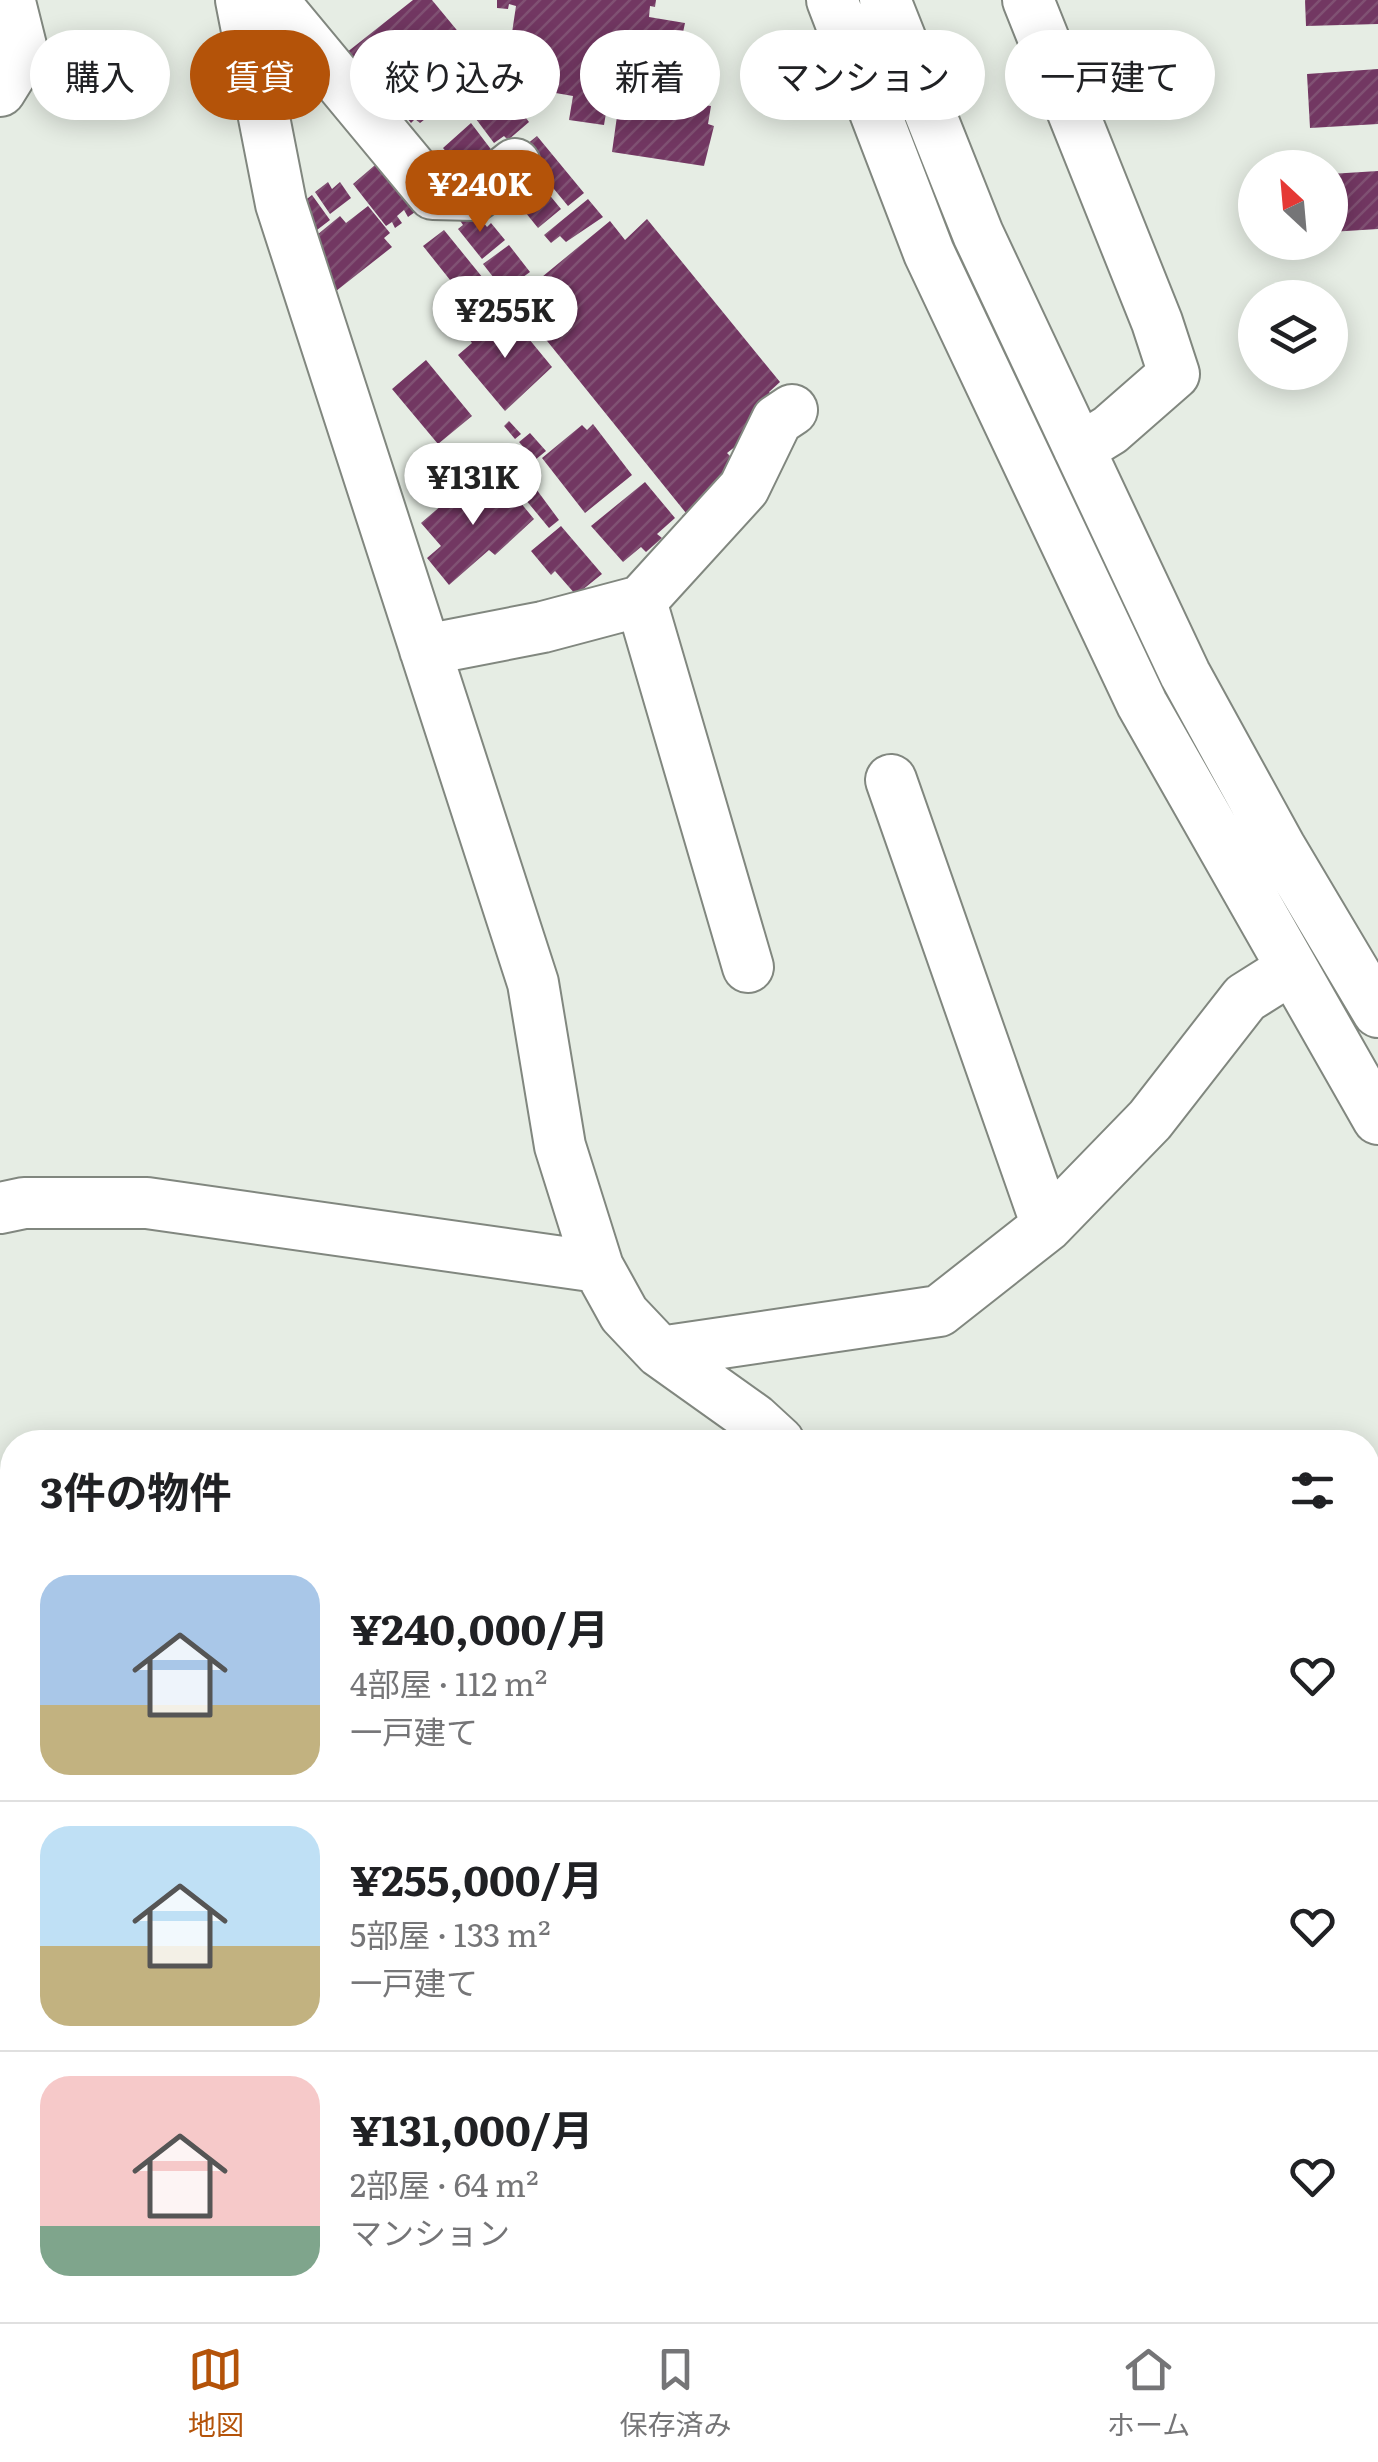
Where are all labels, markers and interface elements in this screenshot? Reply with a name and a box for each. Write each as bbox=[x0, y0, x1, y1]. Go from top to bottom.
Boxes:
chip: 購入 bbox=[30, 30, 170, 120]
chip: 賃貸 bbox=[190, 30, 330, 120]
chip: 絞り込み bbox=[350, 30, 560, 120]
chip: 新着 bbox=[580, 30, 720, 120]
chip: マンション bbox=[740, 30, 985, 120]
chip: 一戸建て bbox=[1005, 30, 1215, 120]
pin: ¥240K bbox=[410, 150, 550, 235]
north arrow bbox=[1238, 150, 1348, 260]
map controls bbox=[1238, 150, 1348, 390]
text: ¥240K bbox=[427, 158, 533, 206]
pin: ¥255K bbox=[435, 276, 575, 361]
button: layers bbox=[1238, 280, 1348, 390]
text: ¥255K bbox=[455, 284, 555, 332]
pin: ¥131K bbox=[403, 443, 543, 528]
text: ¥131K bbox=[426, 451, 520, 499]
text: 3件の物件 bbox=[40, 1459, 231, 1521]
icon: filters bbox=[1285, 1463, 1340, 1518]
text: ¥240,000/月 bbox=[350, 1596, 609, 1658]
icon: home bbox=[120, 1615, 240, 1735]
icon: heart bbox=[1285, 1648, 1340, 1703]
text: 4部屋 · 112 m² bbox=[350, 1658, 548, 1706]
text: 一戸建て bbox=[350, 1706, 478, 1754]
text: ¥255,000/月 bbox=[350, 1847, 603, 1909]
icon: home bbox=[120, 1866, 240, 1986]
icon: heart bbox=[1285, 1899, 1340, 1954]
text: 5部屋 · 133 m² bbox=[350, 1909, 551, 1957]
text: 一戸建て bbox=[350, 1957, 478, 2005]
text: ¥131,000/月 bbox=[350, 2097, 593, 2159]
icon: home bbox=[120, 2116, 240, 2236]
icon: heart bbox=[1285, 2149, 1340, 2204]
text: 2部屋 · 64 m² bbox=[350, 2159, 539, 2207]
text: マンション bbox=[350, 2207, 510, 2255]
tab: 地図 bbox=[188, 2342, 244, 2444]
tab: 保存済み bbox=[619, 2342, 731, 2444]
tab: ホーム bbox=[1107, 2342, 1190, 2444]

